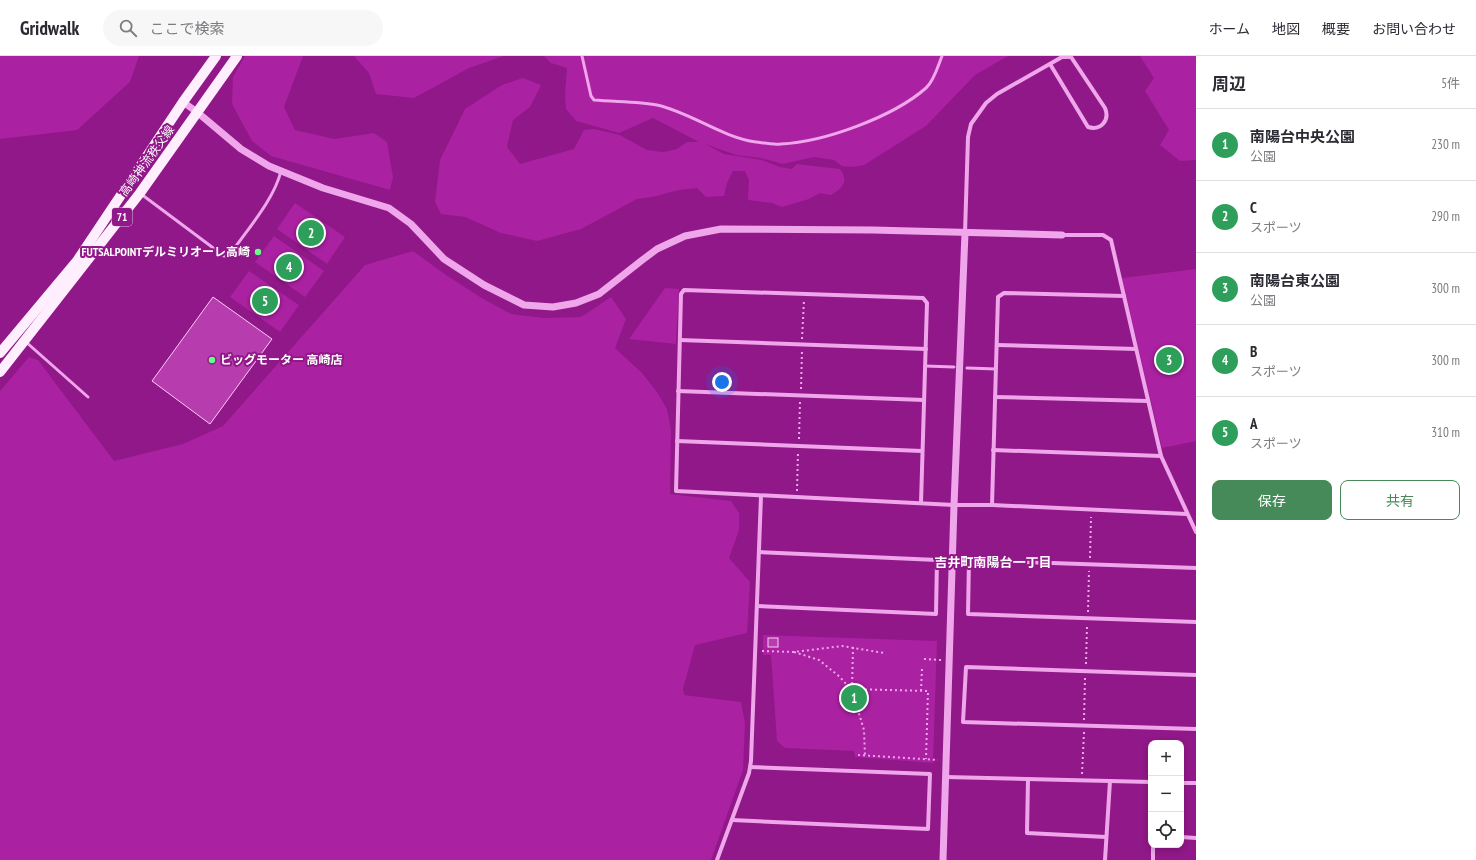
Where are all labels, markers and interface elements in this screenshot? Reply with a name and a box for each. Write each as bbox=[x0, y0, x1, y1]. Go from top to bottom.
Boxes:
search box bbox=[103, 10, 383, 46]
text: Gridwalk bbox=[20, 16, 79, 40]
icon: search bbox=[117, 17, 139, 39]
text: ここで検索 bbox=[149, 19, 224, 38]
text: ホーム bbox=[1208, 20, 1250, 38]
text: 地図 bbox=[1272, 20, 1300, 38]
text: 概要 bbox=[1322, 20, 1350, 38]
text: お問い合わせ bbox=[1372, 20, 1456, 38]
text: 周辺 bbox=[1212, 73, 1246, 95]
text: 5件 bbox=[1441, 75, 1460, 92]
street label: 高崎神流秩父線 bbox=[116, 122, 177, 199]
text: 南陽台中央公園 bbox=[1250, 127, 1355, 146]
text: 1 bbox=[1222, 136, 1228, 153]
text: 230 m bbox=[1431, 136, 1460, 153]
text: 公園 bbox=[1250, 148, 1276, 165]
text: C bbox=[1250, 198, 1257, 217]
road number: 71 bbox=[112, 208, 132, 226]
text: 2 bbox=[1222, 208, 1228, 225]
text: 290 m bbox=[1431, 208, 1460, 225]
pin: 2 bbox=[298, 218, 324, 248]
text: スポーツ bbox=[1250, 219, 1302, 236]
place label: FUTSALPOINTデルミリオーレ高崎 bbox=[81, 244, 250, 259]
marker: FUTSALPOINTデルミリオーレ高崎 bbox=[253, 247, 263, 257]
pin: 4 bbox=[276, 252, 302, 282]
text: 南陽台東公園 bbox=[1250, 271, 1340, 290]
text: 3 bbox=[1222, 280, 1228, 297]
text: 300 m bbox=[1431, 280, 1460, 297]
pin: 5 bbox=[252, 286, 278, 316]
text: 公園 bbox=[1250, 292, 1276, 309]
text: B bbox=[1250, 342, 1257, 361]
pin: 3 bbox=[1156, 345, 1182, 375]
place label: ビッグモーター 高崎店 bbox=[220, 352, 342, 367]
text: 4 bbox=[1222, 352, 1228, 369]
text: 300 m bbox=[1431, 352, 1460, 369]
marker: ビッグモーター 高崎店 bbox=[207, 355, 217, 365]
text: スポーツ bbox=[1250, 363, 1302, 380]
your location bbox=[712, 372, 732, 392]
text: A bbox=[1250, 414, 1258, 433]
text: 5 bbox=[1222, 424, 1228, 441]
text: 310 m bbox=[1431, 424, 1460, 441]
text: スポーツ bbox=[1250, 435, 1302, 452]
button: 保存 bbox=[1212, 480, 1332, 520]
button: 共有 bbox=[1340, 480, 1460, 520]
district label: 吉井町南陽台一丁目 bbox=[934, 554, 1052, 571]
pin: 1 bbox=[841, 683, 867, 713]
map controls bbox=[1148, 740, 1184, 848]
button: + bbox=[1148, 740, 1184, 776]
button: − bbox=[1148, 776, 1184, 812]
button: locate bbox=[1148, 812, 1184, 848]

